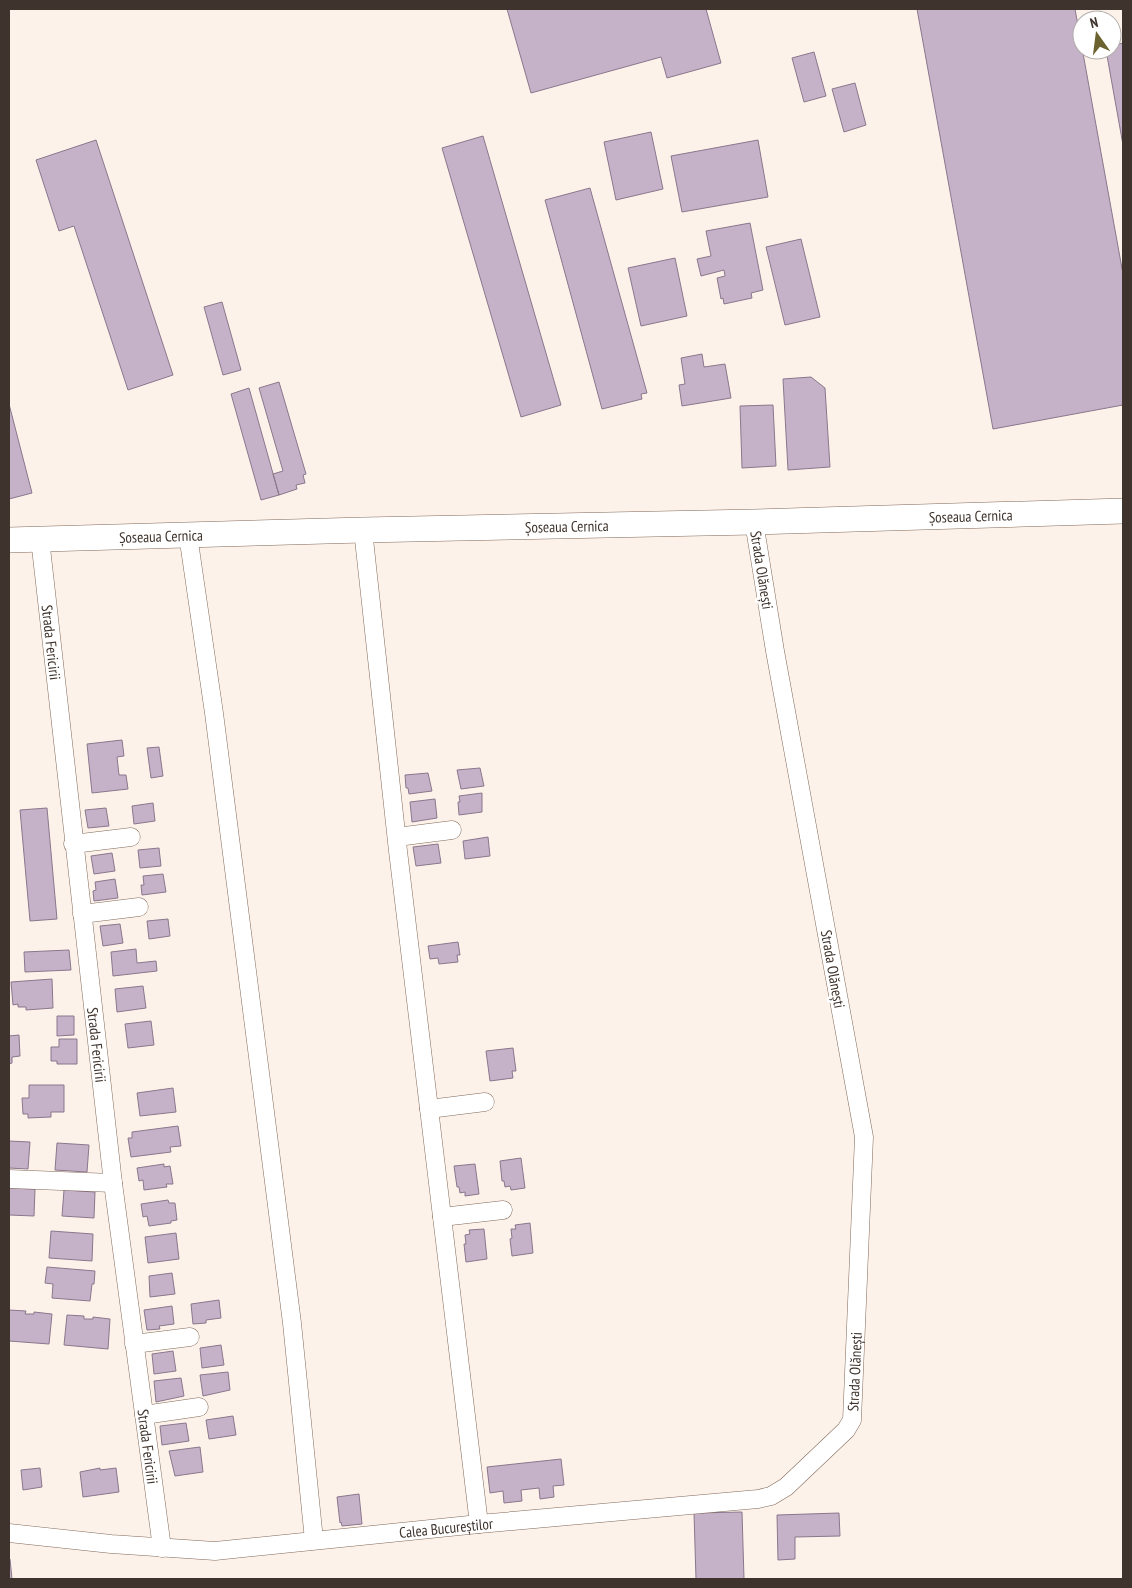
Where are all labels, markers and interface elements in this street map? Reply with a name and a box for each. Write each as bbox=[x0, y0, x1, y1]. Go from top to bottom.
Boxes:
north arrow bbox=[1072, 10, 1122, 60]
text: N bbox=[1088, 13, 1100, 32]
street label: Șoseaua Cernica bbox=[928, 505, 1013, 526]
street label: Șoseaua Cernica bbox=[525, 515, 609, 536]
street label: Șoseaua Cernica bbox=[119, 525, 203, 546]
street label: Strada Olănești bbox=[746, 529, 778, 611]
street label: Strada Fericirii bbox=[38, 604, 65, 681]
street label: Strada Olănești bbox=[817, 928, 849, 1010]
street label: Strada Fericirii bbox=[84, 1006, 111, 1083]
street label: Strada Olănești bbox=[843, 1332, 865, 1412]
street label: Strada Fericirii bbox=[134, 1408, 163, 1485]
street label: Calea Bucureștilor bbox=[398, 1513, 494, 1542]

